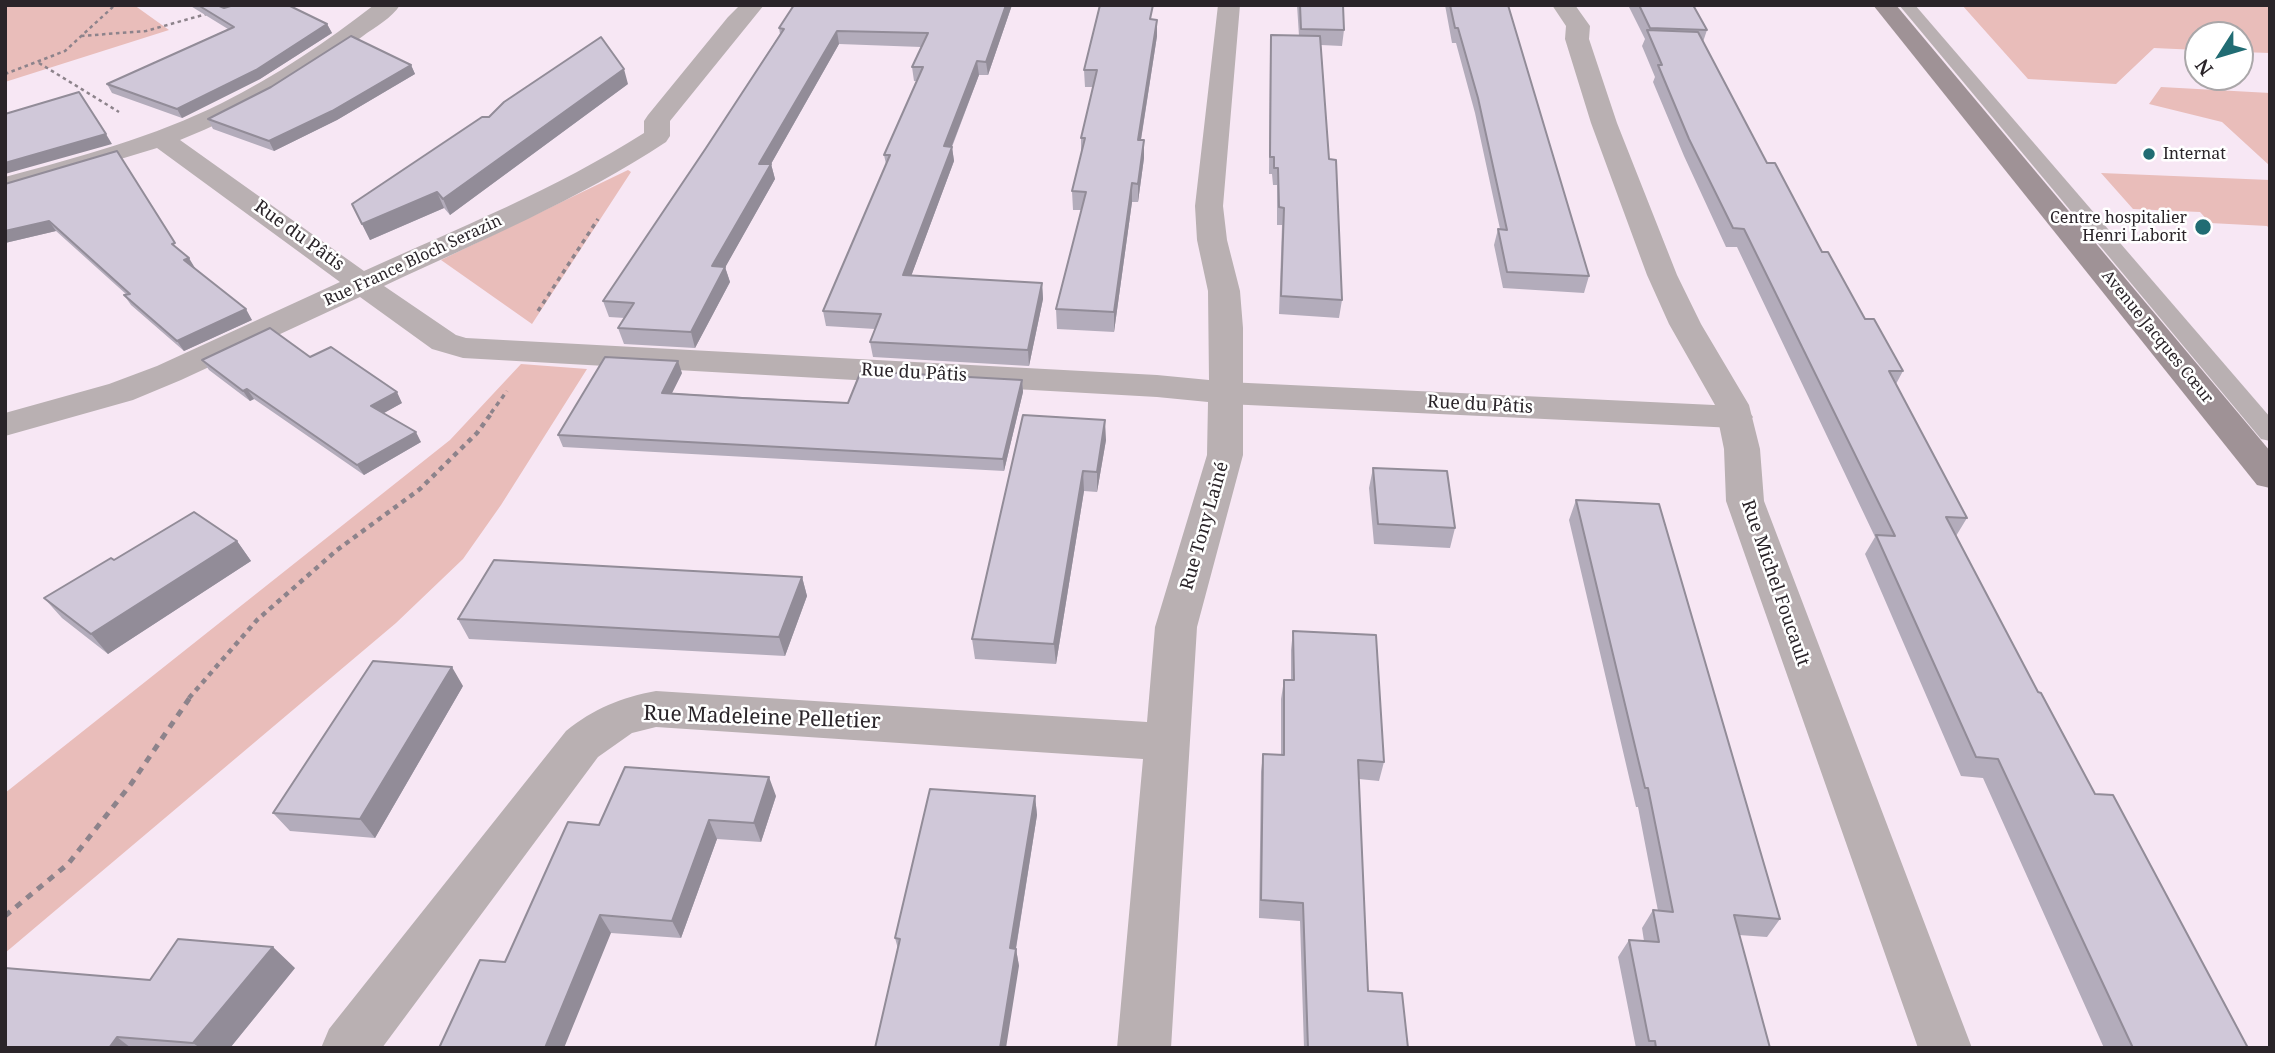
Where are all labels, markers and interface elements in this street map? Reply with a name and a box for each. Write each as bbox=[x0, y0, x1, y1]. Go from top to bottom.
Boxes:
north arrow bbox=[2184, 21, 2254, 91]
text: N bbox=[2189, 54, 2219, 81]
place label: Internat bbox=[2163, 144, 2226, 164]
marker: Internat bbox=[2141, 146, 2157, 162]
street label: Rue du Pâtis bbox=[250, 196, 348, 276]
place label: Centre hospitalier Henri Laborit bbox=[2050, 208, 2187, 246]
street label: Rue France Bloch Serazin bbox=[321, 211, 505, 311]
marker: Centre hospitalier Henri Laborit bbox=[2193, 217, 2213, 237]
street label: Avenue Jacques Cœur bbox=[2097, 267, 2217, 407]
street label: Rue du Pâtis bbox=[861, 359, 967, 387]
street label: Rue du Pâtis bbox=[1427, 391, 1533, 419]
street label: Rue Tony Lainé bbox=[1176, 459, 1234, 593]
street label: Rue Michel Foucault bbox=[1736, 497, 1814, 669]
street label: Rue Madeleine Pelletier bbox=[643, 701, 881, 735]

